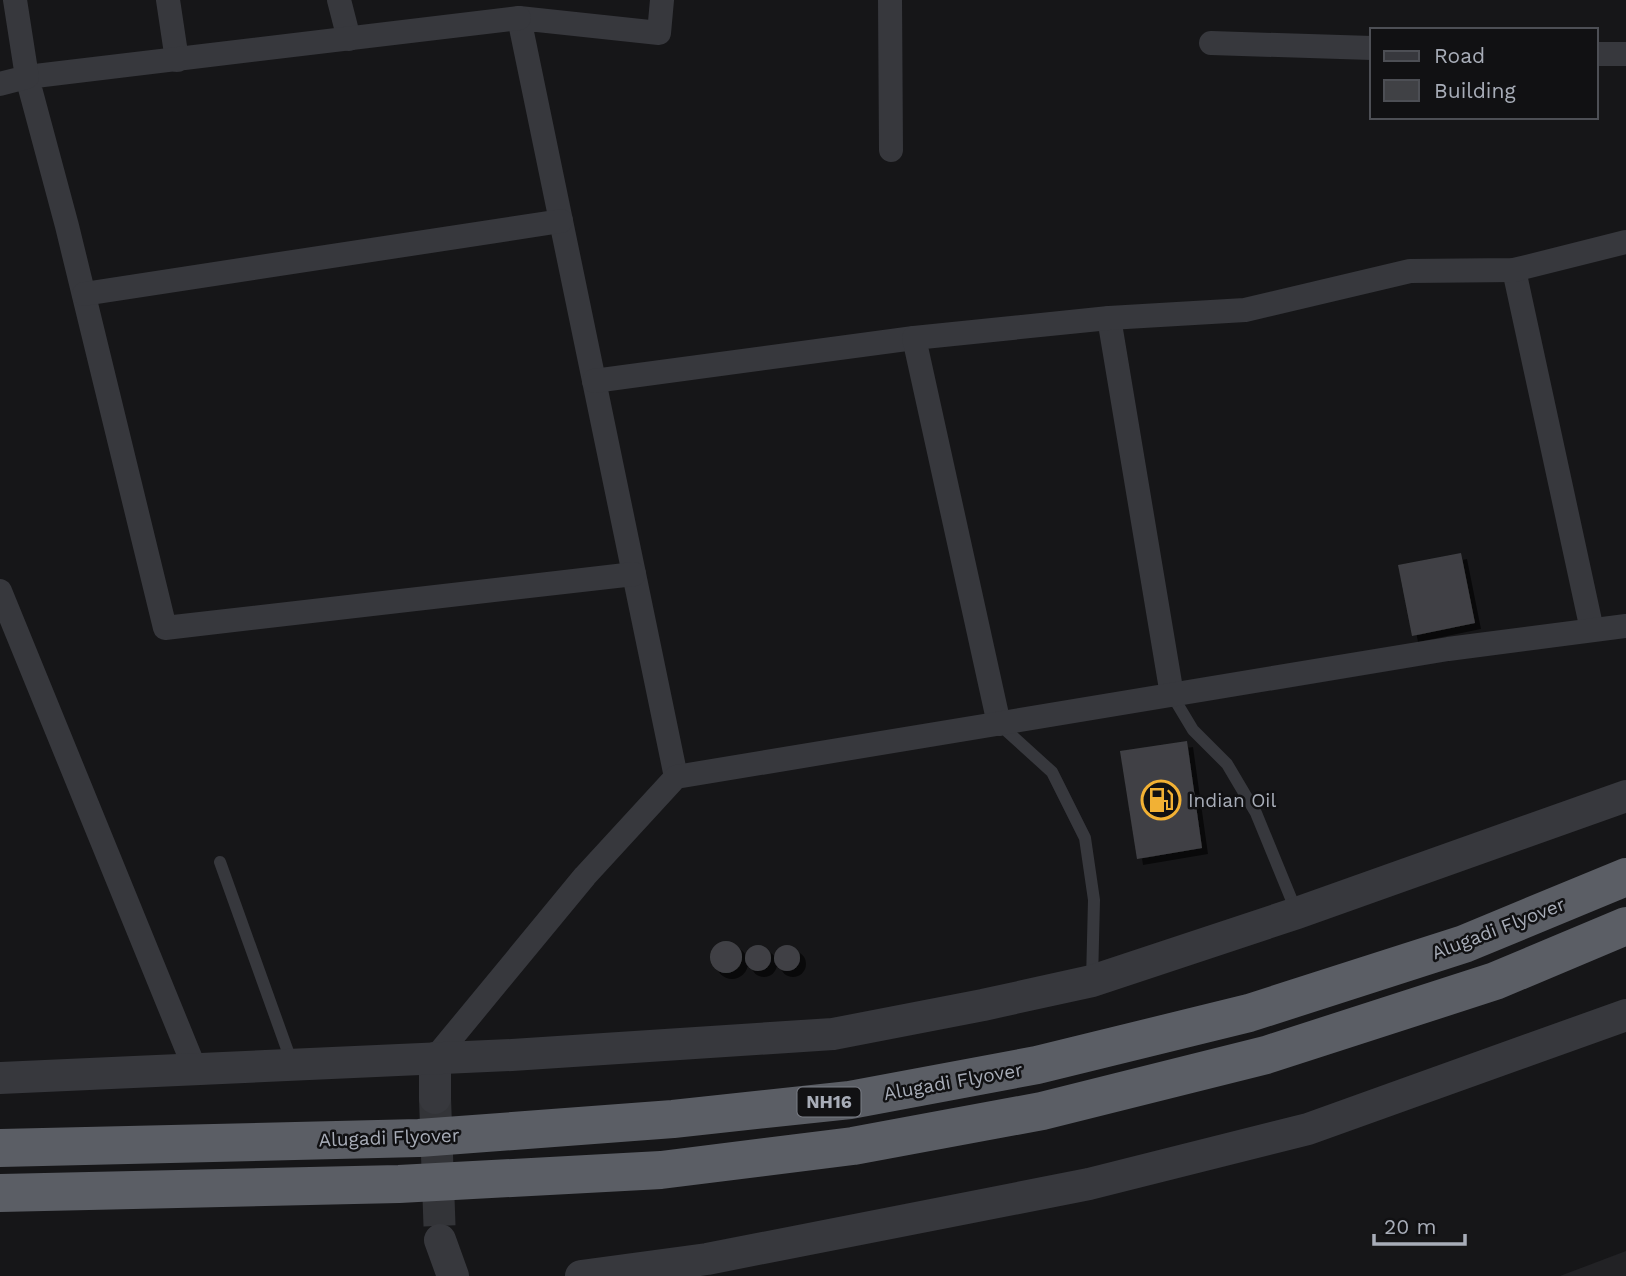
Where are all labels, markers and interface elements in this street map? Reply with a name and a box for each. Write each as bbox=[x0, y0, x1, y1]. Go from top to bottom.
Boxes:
legend bbox=[1370, 28, 1598, 119]
text: Road bbox=[1434, 43, 1485, 68]
text: Building bbox=[1434, 78, 1516, 103]
fuel station icon: Indian Oil bbox=[1140, 779, 1182, 821]
place label: Indian Oil bbox=[1188, 789, 1276, 812]
street label: Alugadi Flyover bbox=[1428, 892, 1568, 964]
street label: Alugadi Flyover bbox=[882, 1058, 1025, 1105]
road number: NH16 bbox=[798, 1087, 860, 1116]
street label: Alugadi Flyover bbox=[318, 1124, 460, 1151]
scale bar bbox=[1374, 1202, 1465, 1246]
text: 20 m bbox=[1384, 1214, 1436, 1239]

